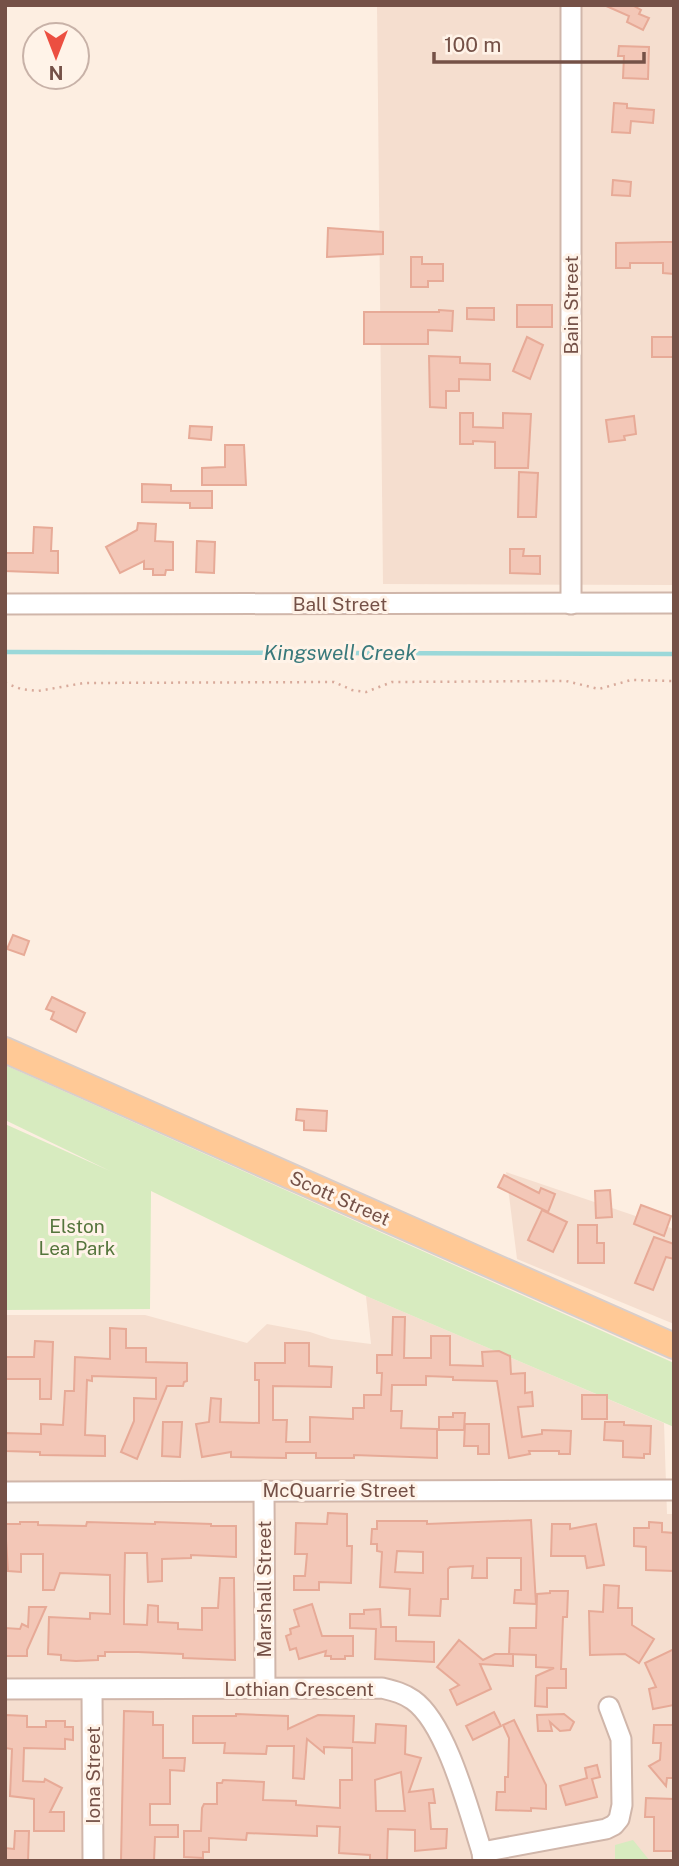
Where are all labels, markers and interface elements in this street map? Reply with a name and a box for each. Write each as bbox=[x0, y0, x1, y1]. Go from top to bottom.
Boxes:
north arrow bbox=[21, 21, 91, 91]
scale bar bbox=[434, 21, 644, 65]
text: 100 m bbox=[444, 32, 501, 57]
text: N bbox=[49, 62, 63, 84]
street label: Bain Street bbox=[560, 255, 582, 355]
street label: Ball Street bbox=[293, 593, 387, 615]
water label: Kingswell Creek bbox=[263, 640, 417, 665]
street label: Scott Street bbox=[287, 1166, 393, 1230]
park label: Elston Lea Park bbox=[39, 1215, 116, 1259]
street label: McQuarrie Street bbox=[262, 1479, 416, 1501]
street label: Marshall Street bbox=[253, 1520, 275, 1658]
street label: Lothian Crescent bbox=[224, 1678, 374, 1700]
street label: Iona Street bbox=[82, 1726, 104, 1824]

